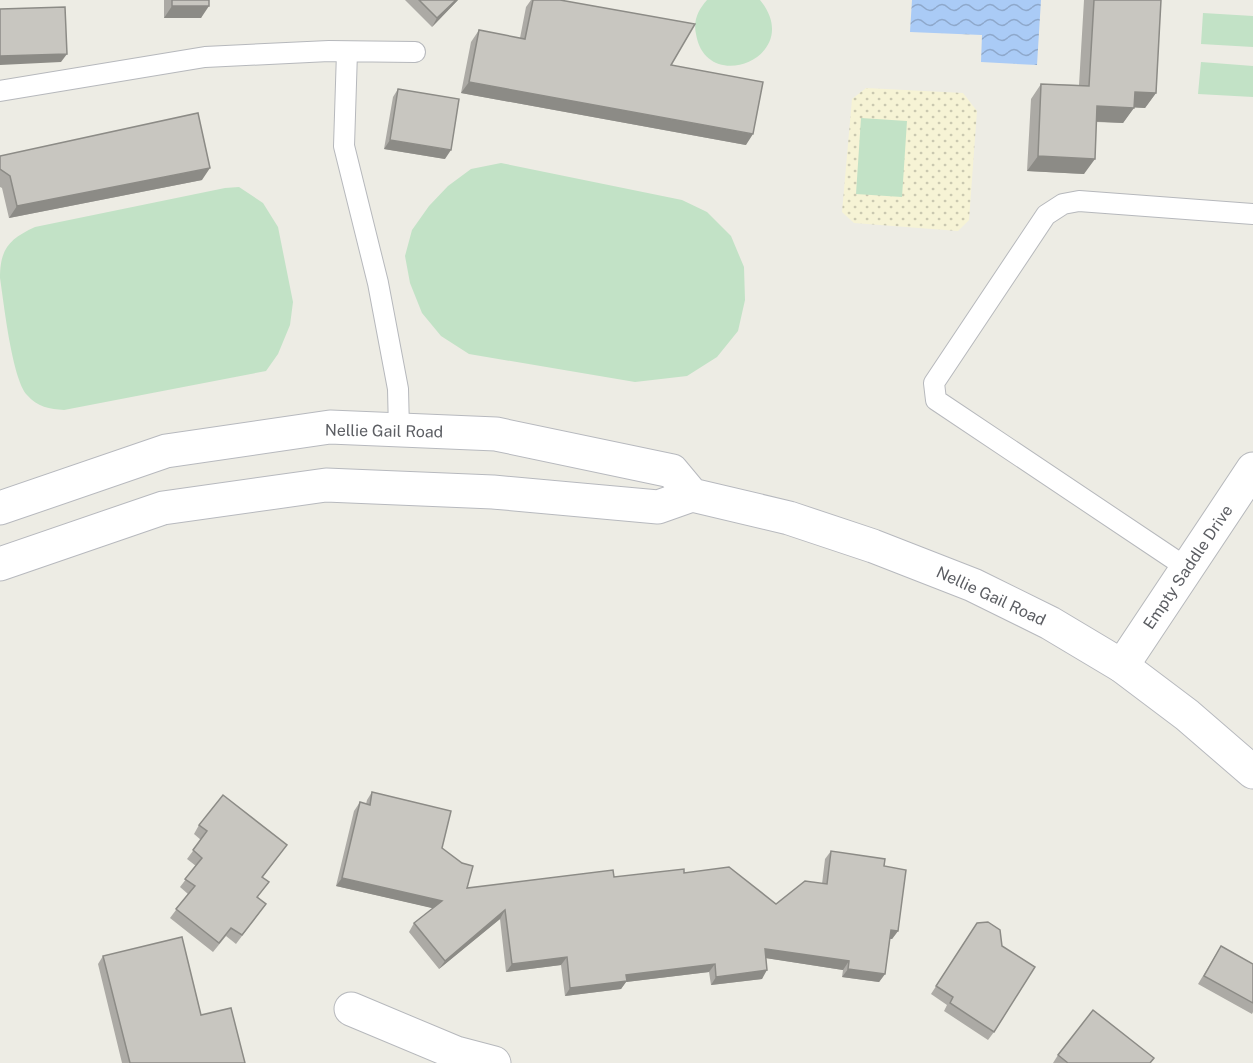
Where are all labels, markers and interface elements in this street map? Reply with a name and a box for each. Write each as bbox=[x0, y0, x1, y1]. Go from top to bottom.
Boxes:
street label: Nellie Gail Road bbox=[325, 420, 443, 442]
street label: Empty Saddle Drive bbox=[1139, 501, 1237, 633]
street label: Nellie Gail Road bbox=[933, 562, 1049, 630]

